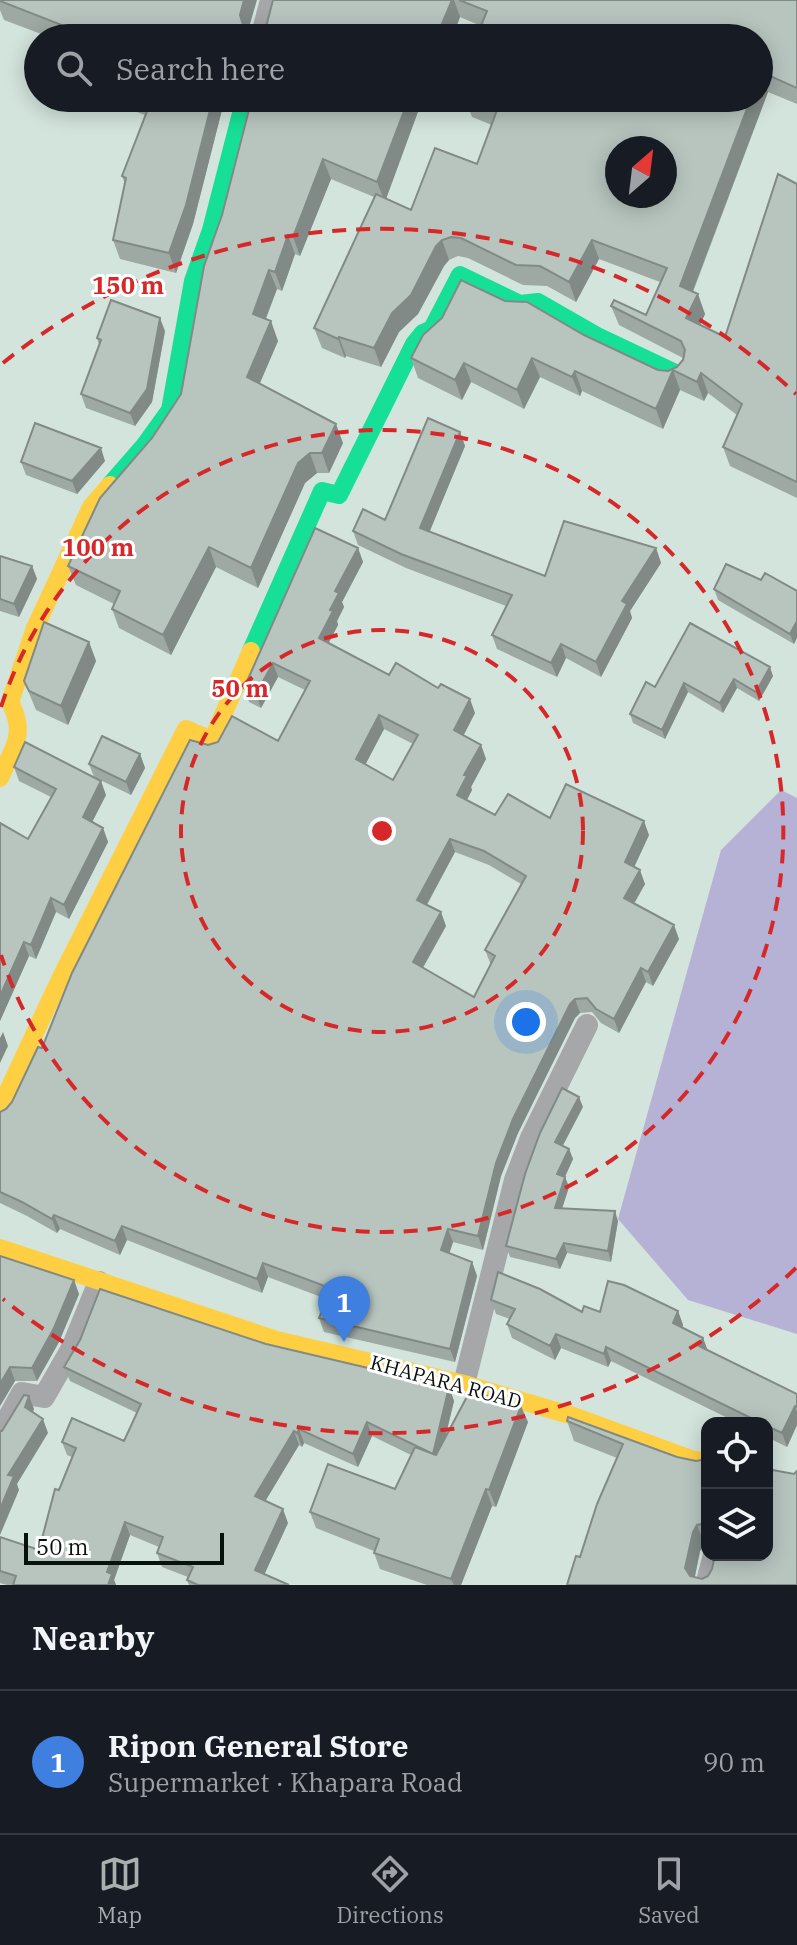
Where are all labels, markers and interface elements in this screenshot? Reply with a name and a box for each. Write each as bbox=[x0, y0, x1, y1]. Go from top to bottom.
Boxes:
search box bbox=[24, 24, 773, 112]
icon: search bbox=[52, 46, 96, 90]
text: Search here bbox=[116, 49, 285, 88]
north arrow bbox=[605, 136, 677, 208]
text: 150 m bbox=[92, 269, 164, 301]
text: 100 m bbox=[62, 531, 134, 563]
text: 50 m bbox=[211, 672, 269, 704]
centre of rings bbox=[368, 817, 396, 845]
your location bbox=[506, 1002, 546, 1042]
pin: 1 bbox=[318, 1276, 370, 1342]
street label: KHAPARA ROAD bbox=[367, 1348, 525, 1415]
map controls bbox=[701, 1417, 773, 1561]
button: locate bbox=[701, 1417, 773, 1489]
button: layers bbox=[701, 1489, 773, 1561]
scale bar bbox=[24, 1529, 224, 1565]
text: 50 m bbox=[36, 1532, 88, 1561]
text: Nearby bbox=[32, 1615, 154, 1659]
text: Ripon General Store bbox=[108, 1726, 409, 1765]
text: 1 bbox=[50, 1745, 66, 1779]
text: 90 m bbox=[703, 1745, 765, 1779]
text: Supermarket · Khapara Road bbox=[108, 1765, 463, 1799]
tab: Map bbox=[97, 1852, 142, 1929]
tab: Directions bbox=[336, 1852, 444, 1929]
tab: Saved bbox=[638, 1852, 700, 1929]

